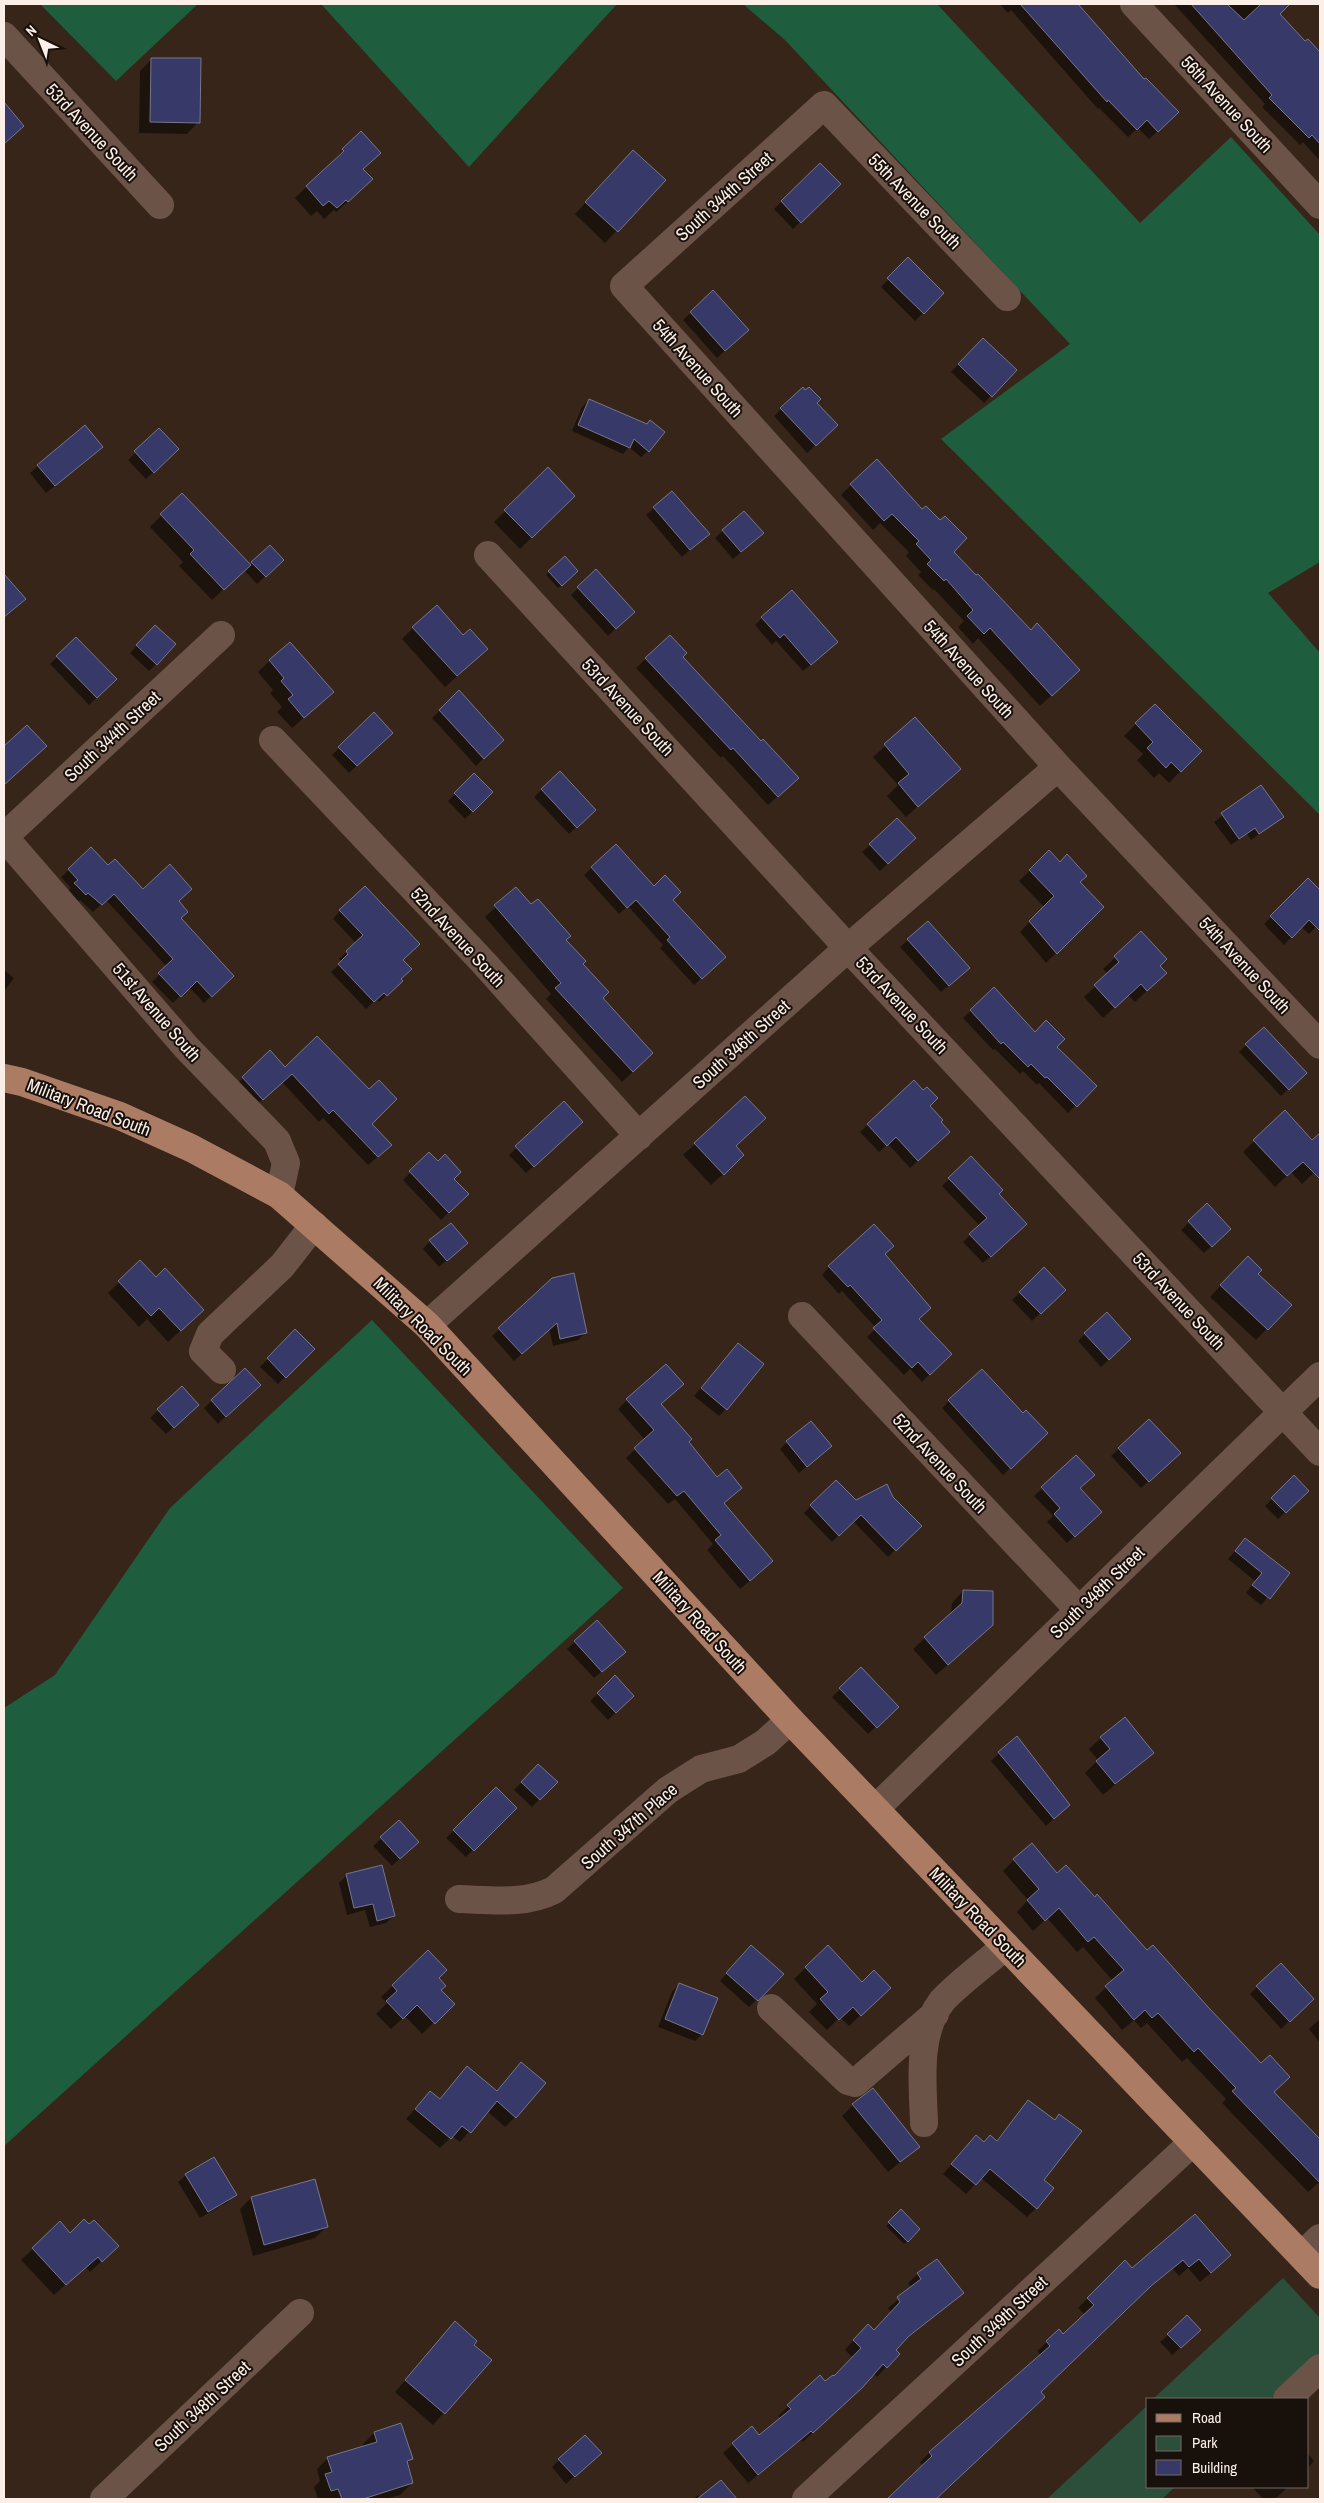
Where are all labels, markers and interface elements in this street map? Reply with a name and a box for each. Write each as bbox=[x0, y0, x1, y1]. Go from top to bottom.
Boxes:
north arrow bbox=[15, 15, 65, 65]
text: N bbox=[22, 21, 40, 40]
street label: 56th Avenue South bbox=[1175, 50, 1279, 158]
street label: 53rd Avenue South bbox=[40, 78, 144, 186]
street label: South 344th Street bbox=[670, 146, 778, 246]
street label: 55th Avenue South bbox=[863, 148, 967, 254]
street label: 54th Avenue South bbox=[647, 313, 749, 423]
street label: 54th Avenue South bbox=[918, 614, 1020, 724]
street label: 53rd Avenue South bbox=[576, 653, 680, 761]
street label: South 344th Street bbox=[58, 685, 166, 787]
street label: 52nd Avenue South bbox=[405, 881, 511, 993]
street label: 54th Avenue South bbox=[1193, 911, 1297, 1019]
street label: 53rd Avenue South bbox=[850, 951, 954, 1059]
street label: 51st Avenue South bbox=[107, 957, 207, 1067]
street label: South 346th Street bbox=[687, 994, 795, 1094]
street label: Military Road South bbox=[24, 1072, 154, 1142]
street label: 53rd Avenue South bbox=[1127, 1247, 1231, 1355]
street label: Military Road South bbox=[368, 1271, 478, 1381]
street label: 52nd Avenue South bbox=[887, 1407, 993, 1519]
street label: South 348th Street bbox=[1044, 1540, 1150, 1644]
street label: Military Road South bbox=[647, 1565, 753, 1679]
street label: South 347th Place bbox=[575, 1777, 683, 1875]
street label: Military Road South bbox=[924, 1861, 1032, 1973]
street label: South 349th Street bbox=[945, 2270, 1053, 2372]
street label: South 348th Street bbox=[148, 2355, 256, 2457]
legend bbox=[1146, 2398, 1309, 2488]
text: Road bbox=[1192, 2407, 1221, 2428]
text: Park bbox=[1192, 2432, 1218, 2453]
text: Building bbox=[1192, 2457, 1237, 2478]

